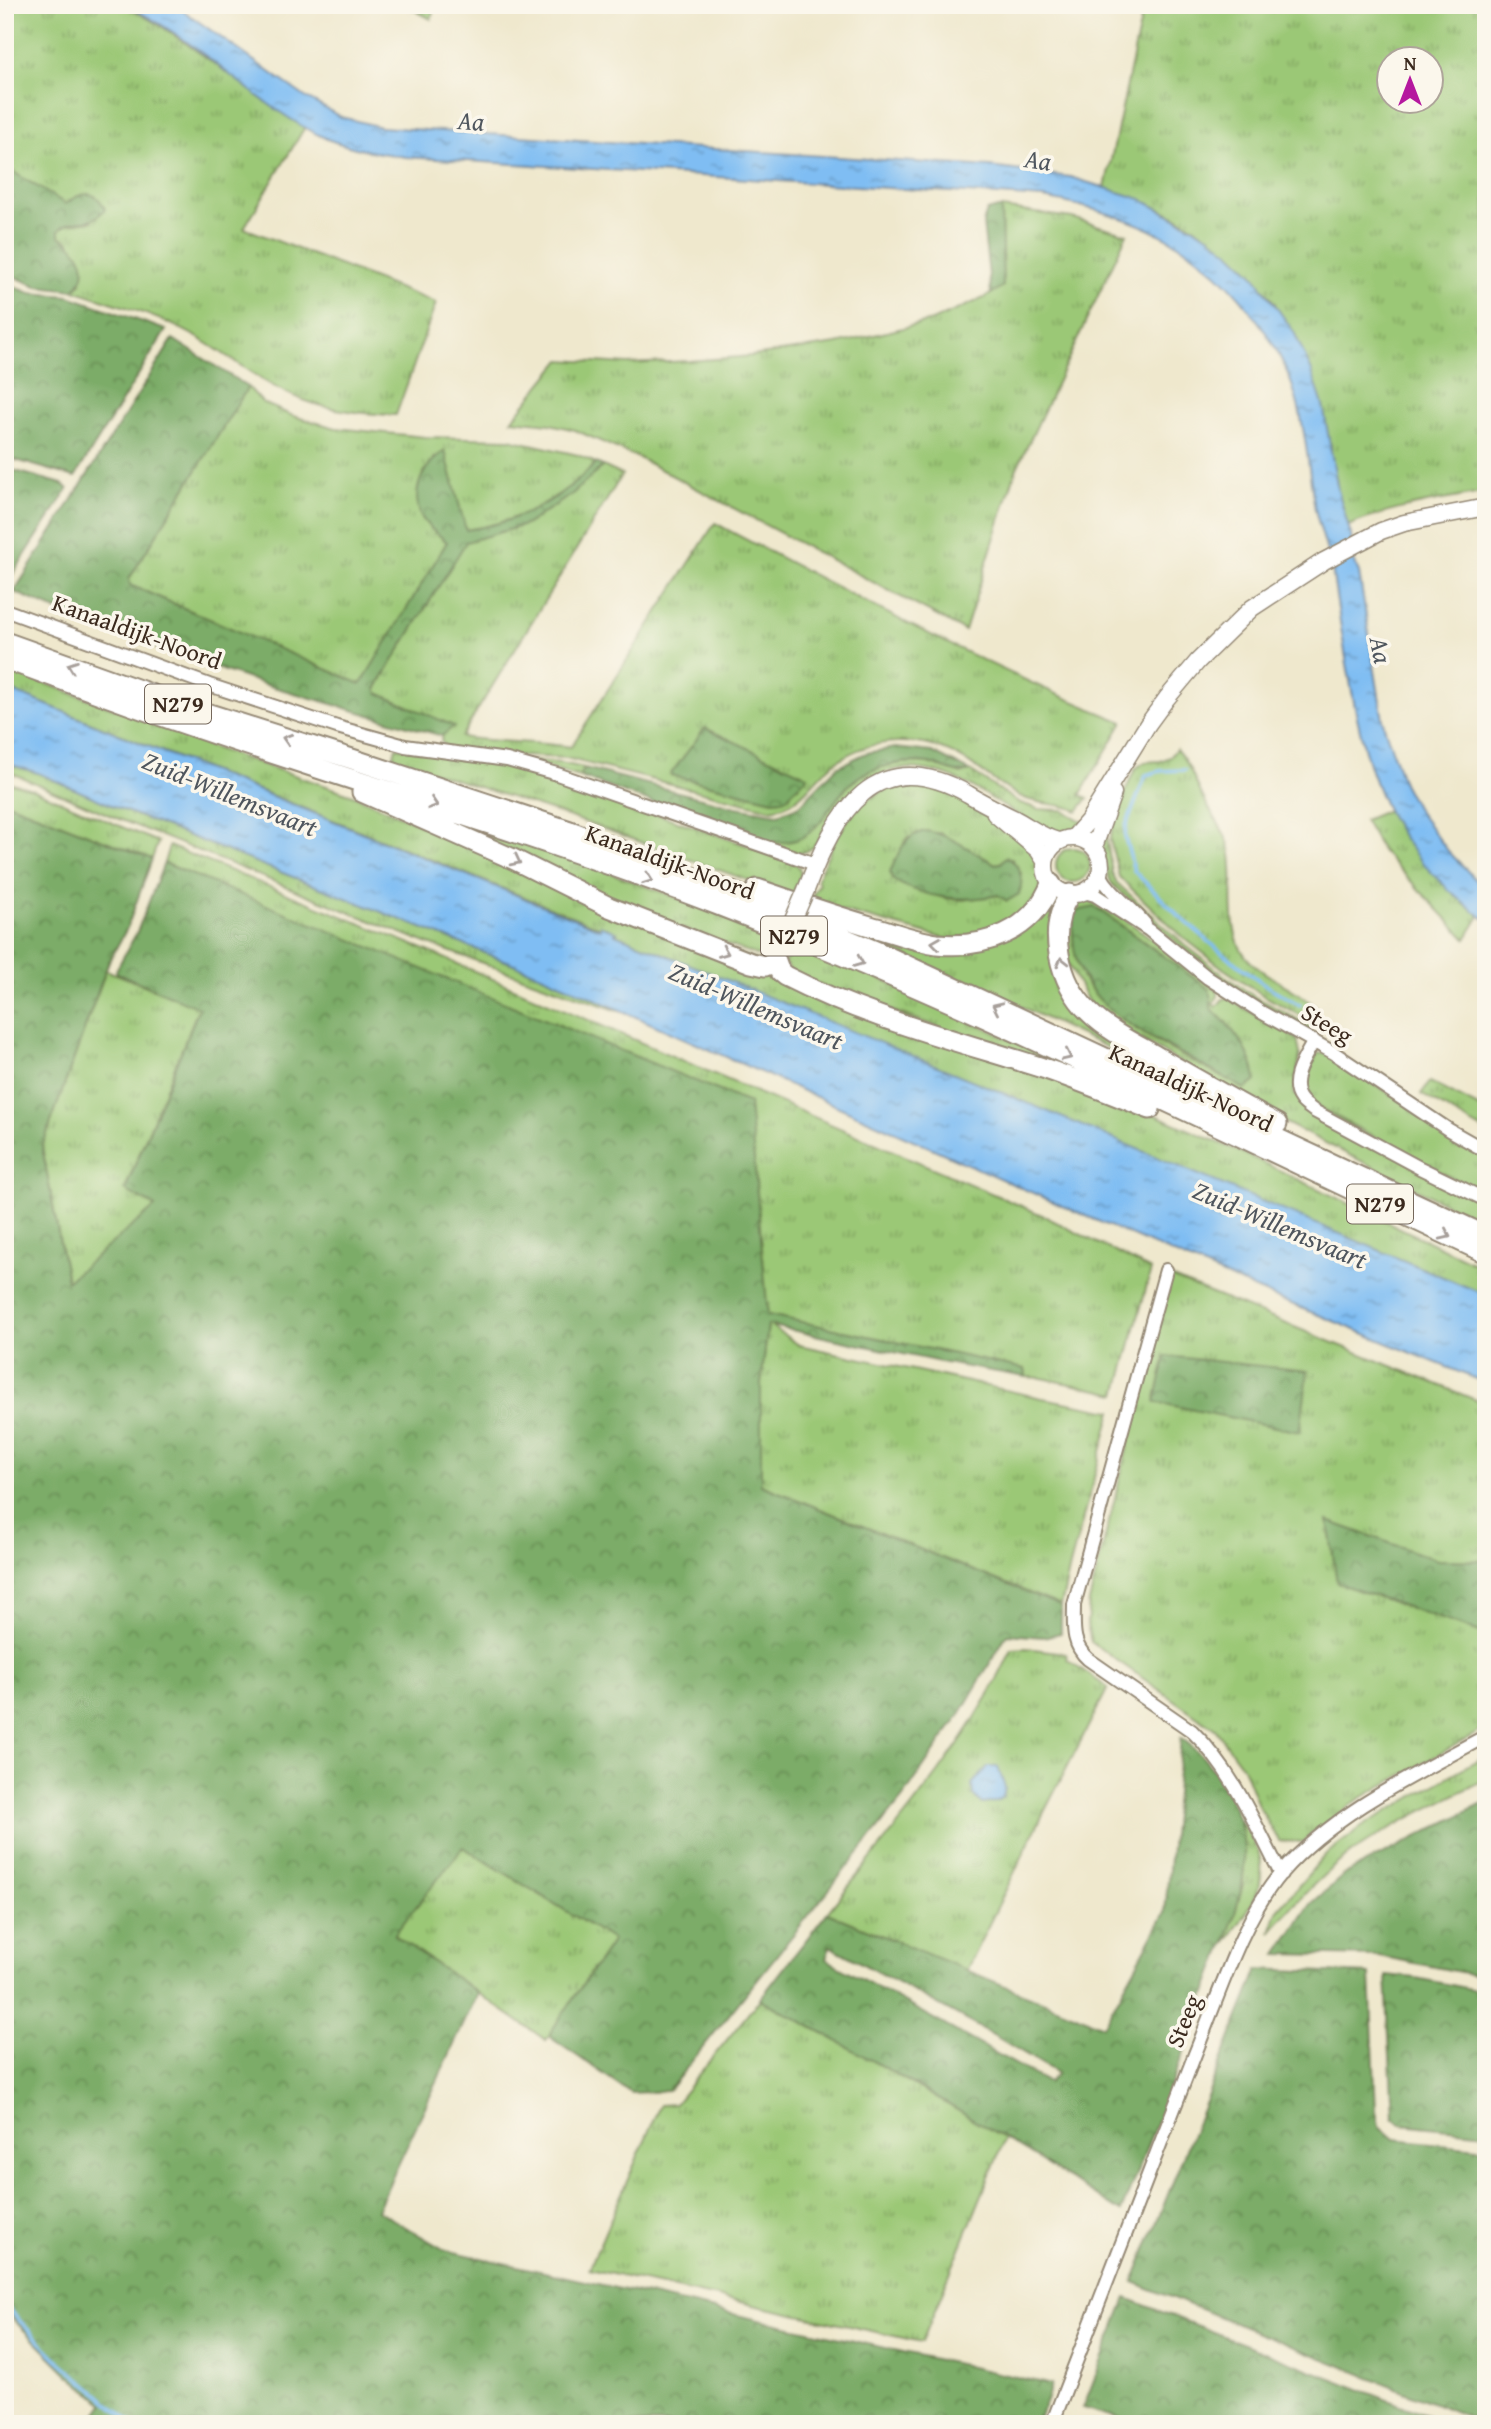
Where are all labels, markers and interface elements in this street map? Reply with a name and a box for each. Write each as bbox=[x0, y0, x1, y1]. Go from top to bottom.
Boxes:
north arrow bbox=[1376, 46, 1446, 116]
text: N bbox=[1404, 49, 1417, 77]
water label: Aa bbox=[455, 100, 486, 141]
water label: Aa bbox=[1021, 138, 1054, 181]
street label: Kanaaldijk-Noord bbox=[48, 585, 227, 678]
water label: Aa bbox=[1360, 632, 1403, 667]
one-way arrow bbox=[66, 660, 78, 674]
road number: N279 bbox=[145, 684, 211, 724]
one-way arrow bbox=[282, 732, 294, 747]
water label: Zuid-Willemsvaart bbox=[137, 741, 324, 847]
one-way arrow bbox=[427, 796, 439, 811]
street label: Kanaaldijk-Noord bbox=[581, 815, 760, 908]
one-way arrow bbox=[509, 852, 521, 866]
one-way arrow bbox=[641, 870, 653, 884]
road number: N279 bbox=[761, 917, 827, 956]
one-way arrow bbox=[930, 935, 941, 950]
one-way arrow bbox=[717, 944, 729, 958]
water label: Zuid-Willemsvaart bbox=[663, 951, 850, 1060]
one-way arrow bbox=[853, 954, 865, 968]
one-way arrow bbox=[1056, 956, 1070, 968]
street label: Steeg bbox=[1295, 994, 1360, 1053]
one-way arrow bbox=[992, 1002, 1004, 1016]
street label: Kanaaldijk-Noord bbox=[1103, 1034, 1279, 1141]
one-way arrow bbox=[1060, 1048, 1072, 1062]
water label: Zuid-Willemsvaart bbox=[1187, 1170, 1374, 1279]
road number: N279 bbox=[1347, 1184, 1413, 1224]
one-way arrow bbox=[1439, 1227, 1451, 1241]
street label: Steeg bbox=[1157, 1989, 1210, 2053]

